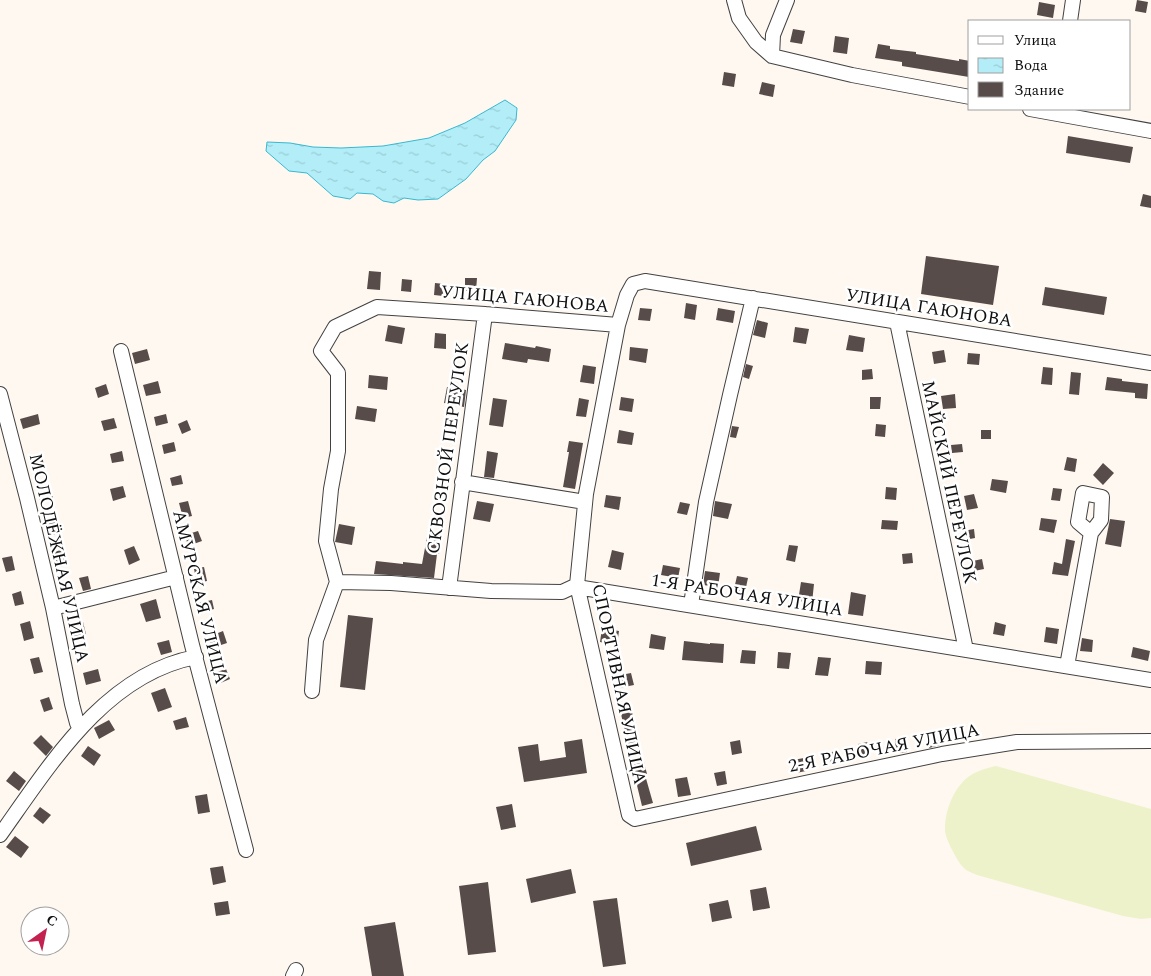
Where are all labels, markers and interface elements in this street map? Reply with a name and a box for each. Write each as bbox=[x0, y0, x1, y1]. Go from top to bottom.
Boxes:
legend bbox=[968, 20, 1131, 110]
text: Улица bbox=[1014, 29, 1057, 52]
text: Вода bbox=[1014, 54, 1048, 77]
text: Здание bbox=[1014, 79, 1064, 102]
street label: УЛИЦА ГАЮНОВА bbox=[440, 278, 610, 320]
street label: УЛИЦА ГАЮНОВА bbox=[844, 281, 1014, 335]
street label: СКВОЗНОЙ ПЕРЕУЛОК bbox=[420, 340, 476, 556]
street label: МАЙСКИЙ ПЕРЕУЛОК bbox=[914, 378, 984, 586]
street label: МОЛОДЁЖНАЯ УЛИЦА bbox=[22, 451, 96, 665]
street label: АМУРСКАЯ УЛИЦА bbox=[165, 507, 235, 687]
street label: 1-Я РАБОЧАЯ УЛИЦА bbox=[649, 566, 845, 624]
street label: СПОРТИВНАЯ УЛИЦА bbox=[585, 581, 653, 787]
street label: 2-Я РАБОЧАЯ УЛИЦА bbox=[786, 716, 982, 780]
north arrow bbox=[20, 906, 70, 956]
text: С bbox=[42, 909, 62, 932]

